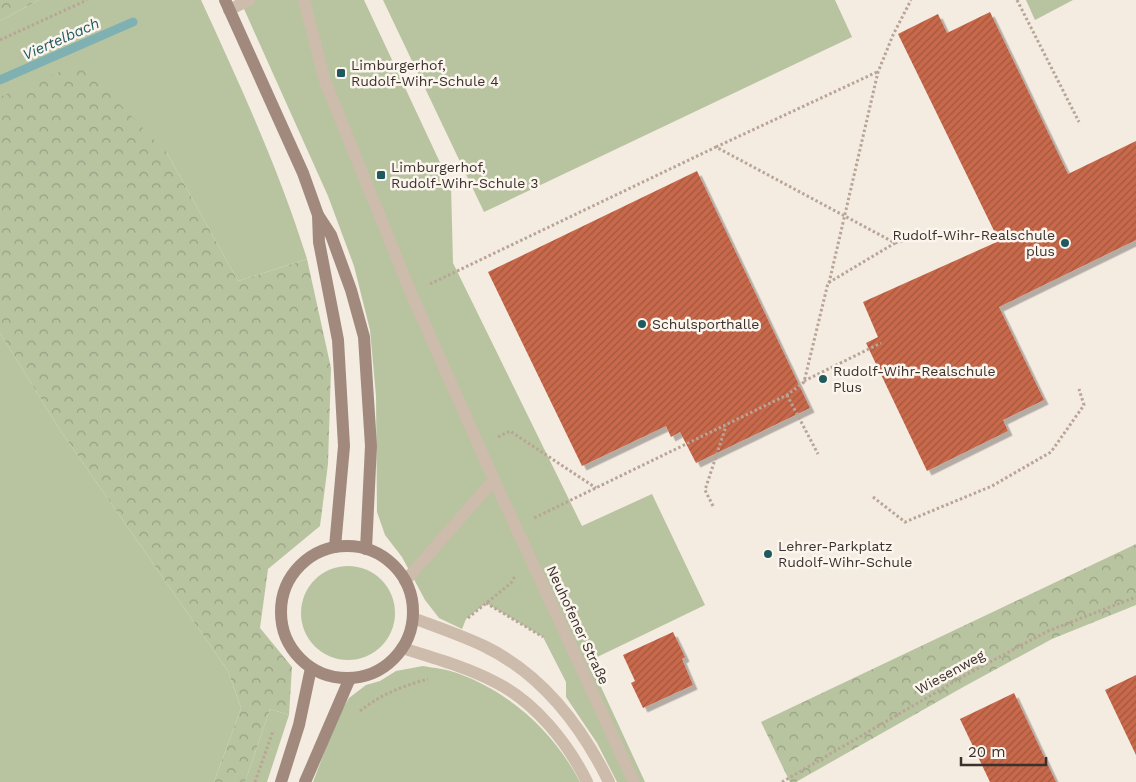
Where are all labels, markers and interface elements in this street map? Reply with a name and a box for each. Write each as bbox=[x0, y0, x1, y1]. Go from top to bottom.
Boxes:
water label: Viertelbach bbox=[20, 14, 102, 64]
place label: Limburgerhof, Rudolf-Wihr-Schule 4 bbox=[351, 57, 499, 89]
marker: Limburgerhof, Rudolf-Wihr-Schule 4 bbox=[335, 67, 347, 79]
place label: Limburgerhof, Rudolf-Wihr-Schule 3 bbox=[391, 159, 538, 191]
marker: Limburgerhof, Rudolf-Wihr-Schule 3 bbox=[375, 169, 387, 181]
place label: Rudolf-Wihr-Realschule plus bbox=[893, 227, 1055, 259]
marker: Rudolf-Wihr-Realschule plus bbox=[1059, 237, 1071, 249]
place label: Schulsporthalle bbox=[652, 316, 759, 332]
marker: Schulsporthalle bbox=[636, 318, 648, 330]
place label: Rudolf-Wihr-Realschule Plus bbox=[833, 363, 995, 395]
marker: Rudolf-Wihr-Realschule Plus bbox=[817, 373, 829, 385]
place label: Lehrer-Parkplatz Rudolf-Wihr-Schule bbox=[778, 538, 912, 570]
marker: Lehrer-Parkplatz Rudolf-Wihr-Schule bbox=[762, 548, 774, 560]
street label: Neuhofener Straße bbox=[543, 563, 613, 687]
street label: Wiesenweg bbox=[913, 646, 988, 697]
scale bar bbox=[961, 734, 1046, 766]
text: 20 m bbox=[968, 743, 1006, 761]

